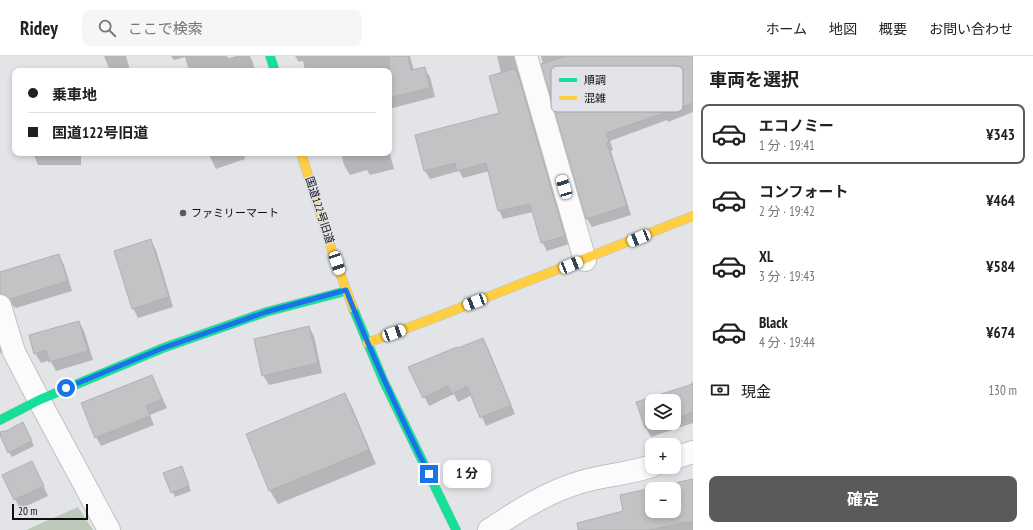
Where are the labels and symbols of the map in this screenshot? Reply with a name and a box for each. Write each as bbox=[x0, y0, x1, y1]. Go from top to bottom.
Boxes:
legend bbox=[551, 66, 683, 112]
text: 順調 bbox=[584, 73, 606, 87]
text: 混雑 bbox=[584, 91, 606, 105]
car bbox=[555, 174, 573, 200]
street label: 国道122号旧道 bbox=[303, 175, 337, 245]
place label: ファミリーマート bbox=[191, 206, 279, 220]
marker: ファミリーマート bbox=[178, 208, 188, 218]
car bbox=[626, 228, 652, 248]
car bbox=[328, 250, 346, 276]
car bbox=[558, 255, 584, 275]
car bbox=[462, 292, 488, 312]
car bbox=[381, 323, 407, 343]
route start bbox=[57, 379, 75, 397]
callout: 1 分 bbox=[443, 460, 491, 488]
route end bbox=[420, 465, 438, 483]
scale bar bbox=[12, 502, 88, 521]

